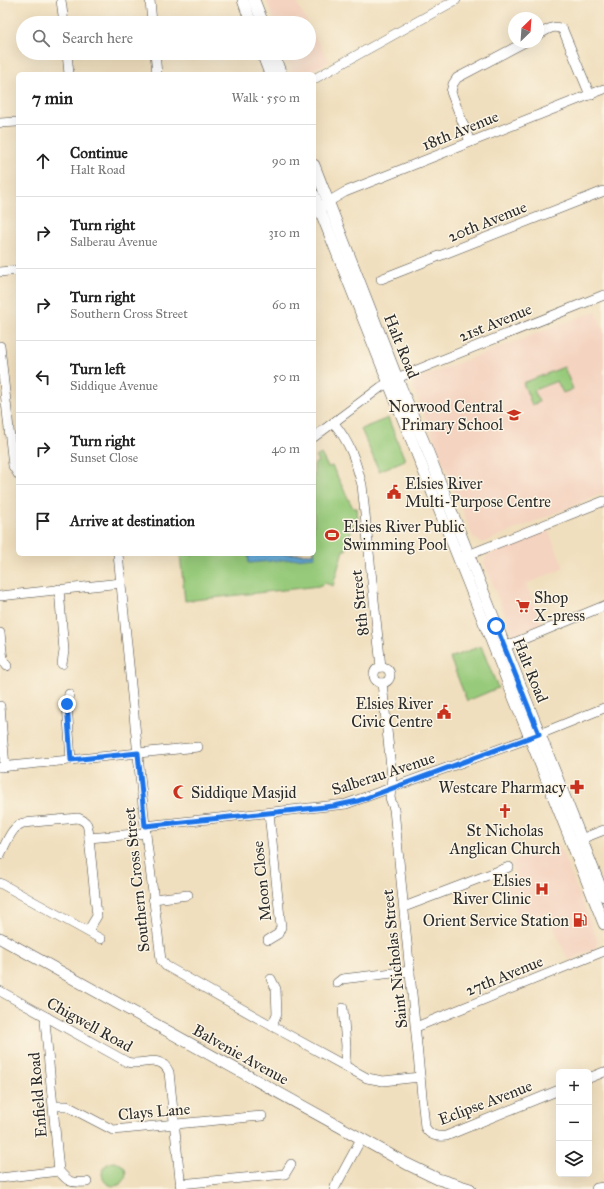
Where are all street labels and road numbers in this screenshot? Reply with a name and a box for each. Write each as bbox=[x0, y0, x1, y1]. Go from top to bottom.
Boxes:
street label: 18th Avenue bbox=[419, 106, 502, 154]
street label: 20th Avenue bbox=[445, 197, 530, 246]
street label: 21st Avenue bbox=[456, 299, 535, 346]
street label: Halt Road bbox=[380, 311, 423, 381]
street label: 8th Street bbox=[347, 569, 372, 637]
street label: Halt Road bbox=[509, 635, 552, 705]
street label: Salberau Avenue bbox=[329, 748, 438, 799]
street label: Southern Cross Street bbox=[119, 806, 154, 953]
street label: Moon Close bbox=[248, 840, 275, 922]
street label: Saint Nicholas Street bbox=[378, 888, 411, 1029]
street label: 27th Avenue bbox=[463, 951, 546, 1000]
street label: Chigwell Road bbox=[43, 993, 136, 1057]
street label: Balvenie Avenue bbox=[189, 1020, 292, 1089]
street label: Enfield Road bbox=[24, 1051, 51, 1139]
street label: Eclipse Avenue bbox=[436, 1076, 535, 1129]
street label: Clays Lane bbox=[117, 1099, 191, 1124]

